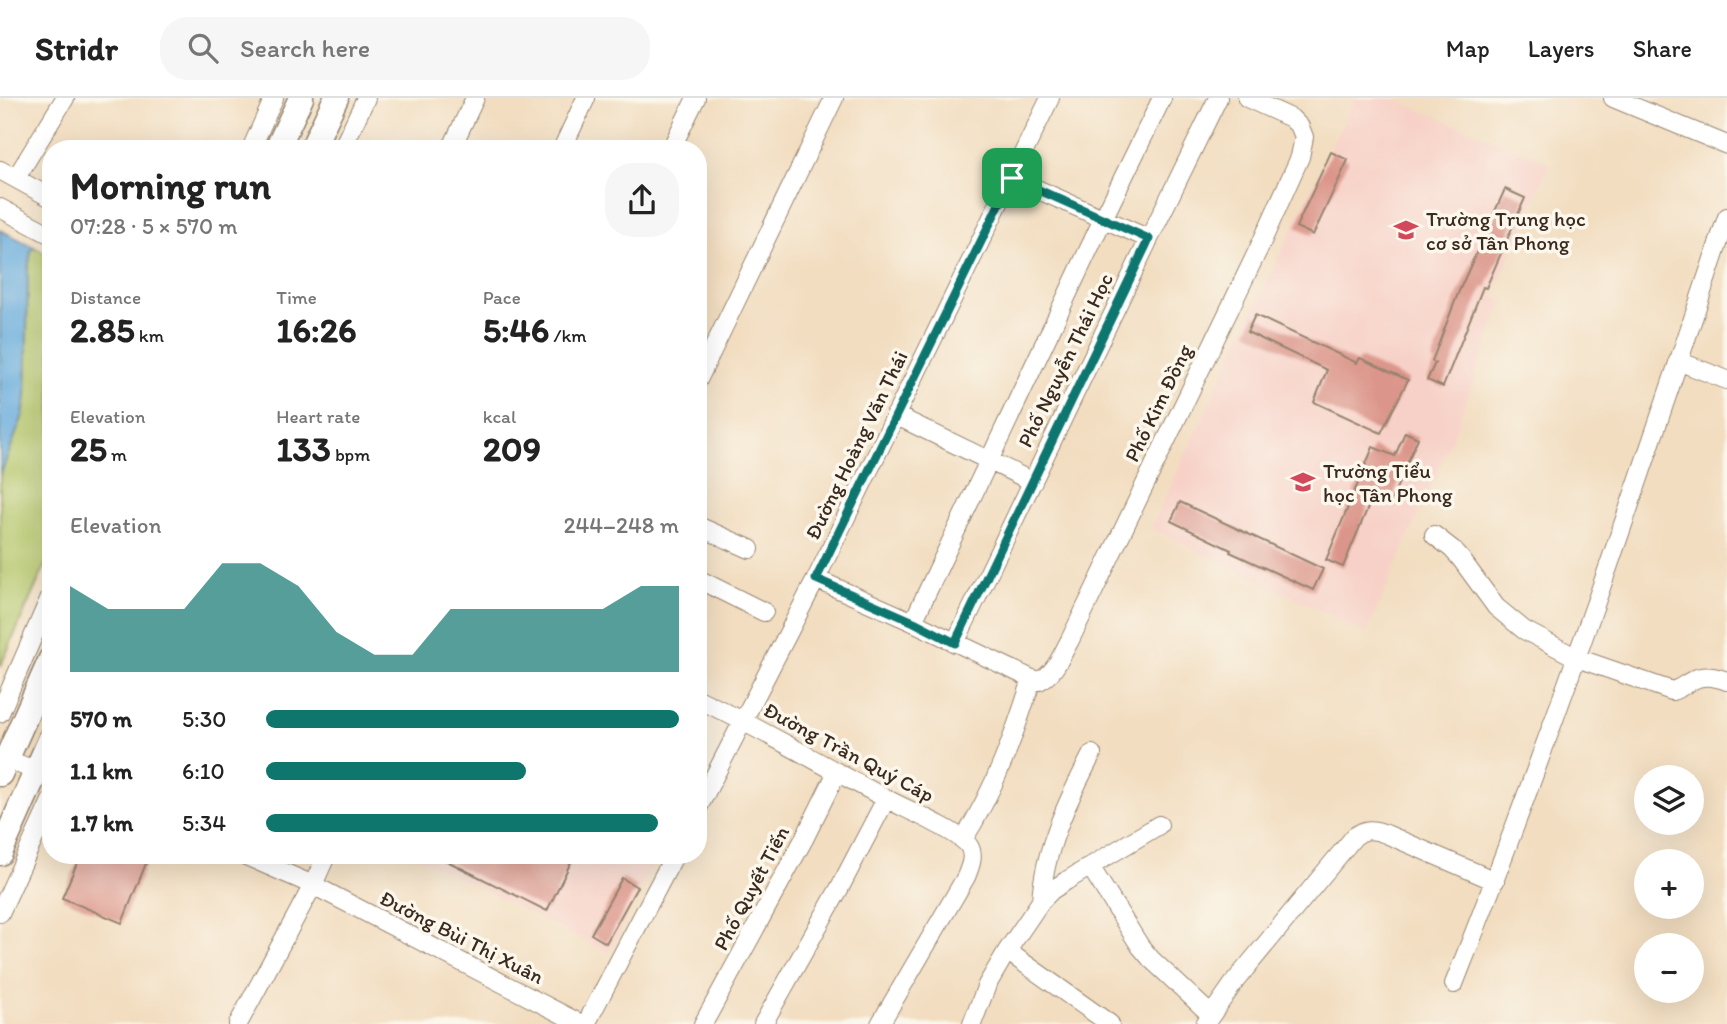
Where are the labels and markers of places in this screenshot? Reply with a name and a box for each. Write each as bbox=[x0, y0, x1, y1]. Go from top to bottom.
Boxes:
pin bbox=[982, 148, 1042, 208]
place label: Trường Trung học cơ sở Tân Phong bbox=[1426, 206, 1586, 255]
school or university icon: Trường Trung học cơ sở Tân Phong bbox=[1392, 216, 1420, 244]
place label: Trường Tiểu học Tân Phong bbox=[1323, 458, 1453, 507]
school or university icon: Trường Tiểu học Tân Phong bbox=[1289, 468, 1317, 496]

